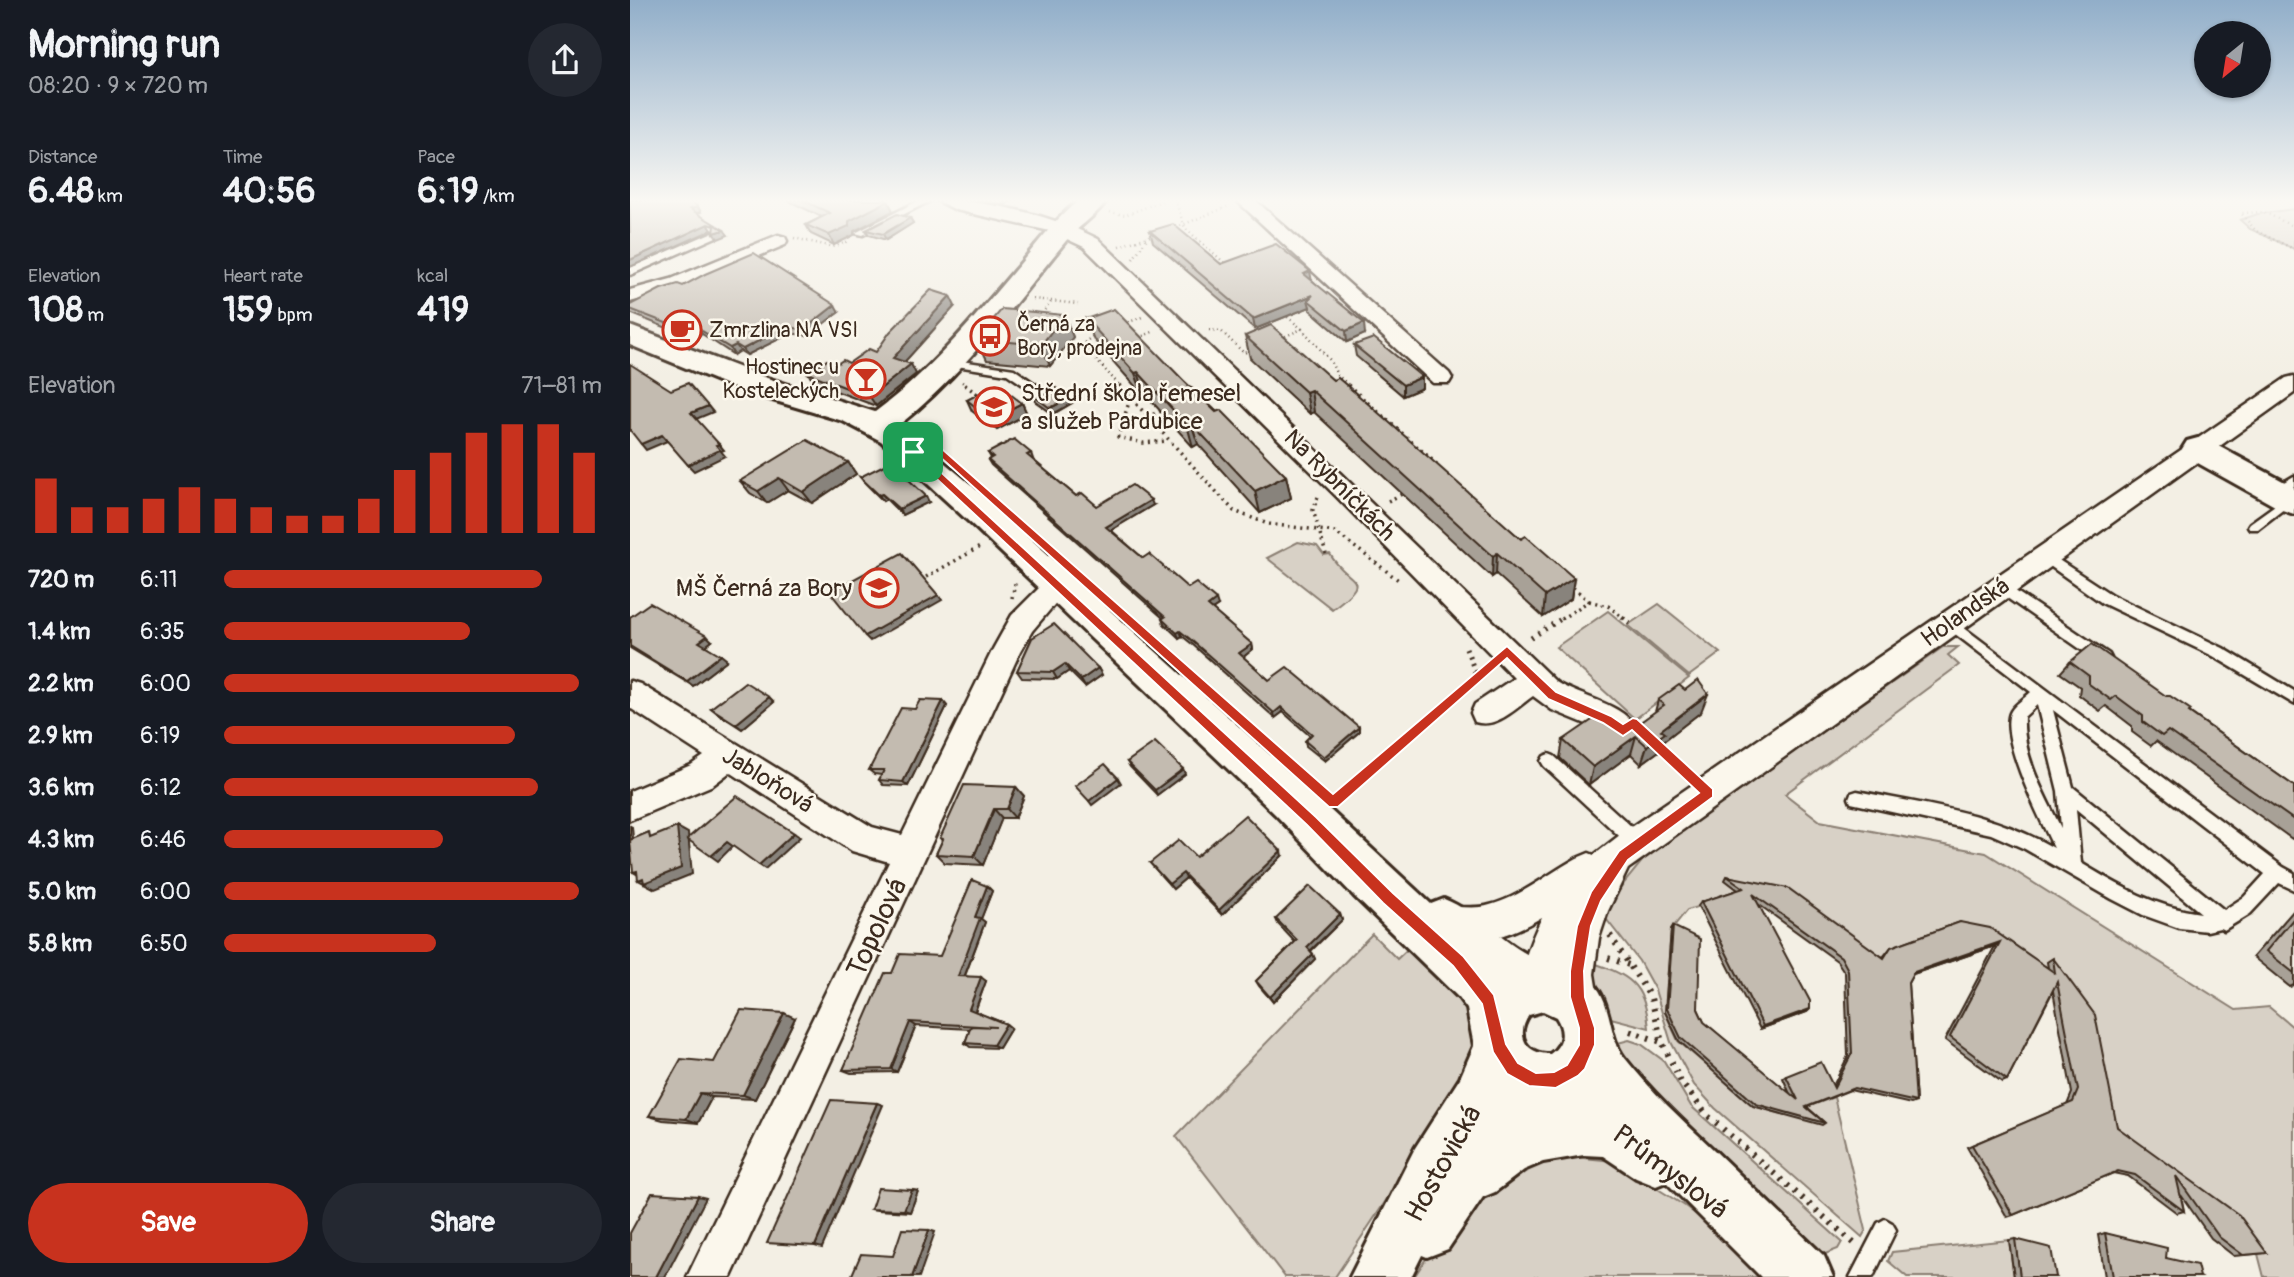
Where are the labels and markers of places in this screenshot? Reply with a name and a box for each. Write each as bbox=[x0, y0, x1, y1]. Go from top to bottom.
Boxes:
cafe icon: Zmrzlina NA VSI bbox=[661, 309, 703, 351]
place label: Černá za Bory, prodejna bbox=[1017, 310, 1142, 362]
bus stop icon: Černá za Bory, prodejna bbox=[969, 315, 1011, 357]
place label: Zmrzlina NA VSI bbox=[709, 317, 858, 344]
place label: Hostinec u Kosteleckých bbox=[723, 354, 839, 405]
bar icon: Hostinec u Kosteleckých bbox=[845, 358, 887, 400]
place label: Střední škola řemesel a služeb Pardubice bbox=[1021, 379, 1241, 436]
school or university icon: Střední škola řemesel a služeb Pardubice bbox=[973, 386, 1015, 428]
pin bbox=[883, 422, 943, 482]
school or university icon: MŠ Černá za Bory bbox=[858, 567, 900, 609]
place label: MŠ Černá za Bory bbox=[676, 573, 852, 603]

